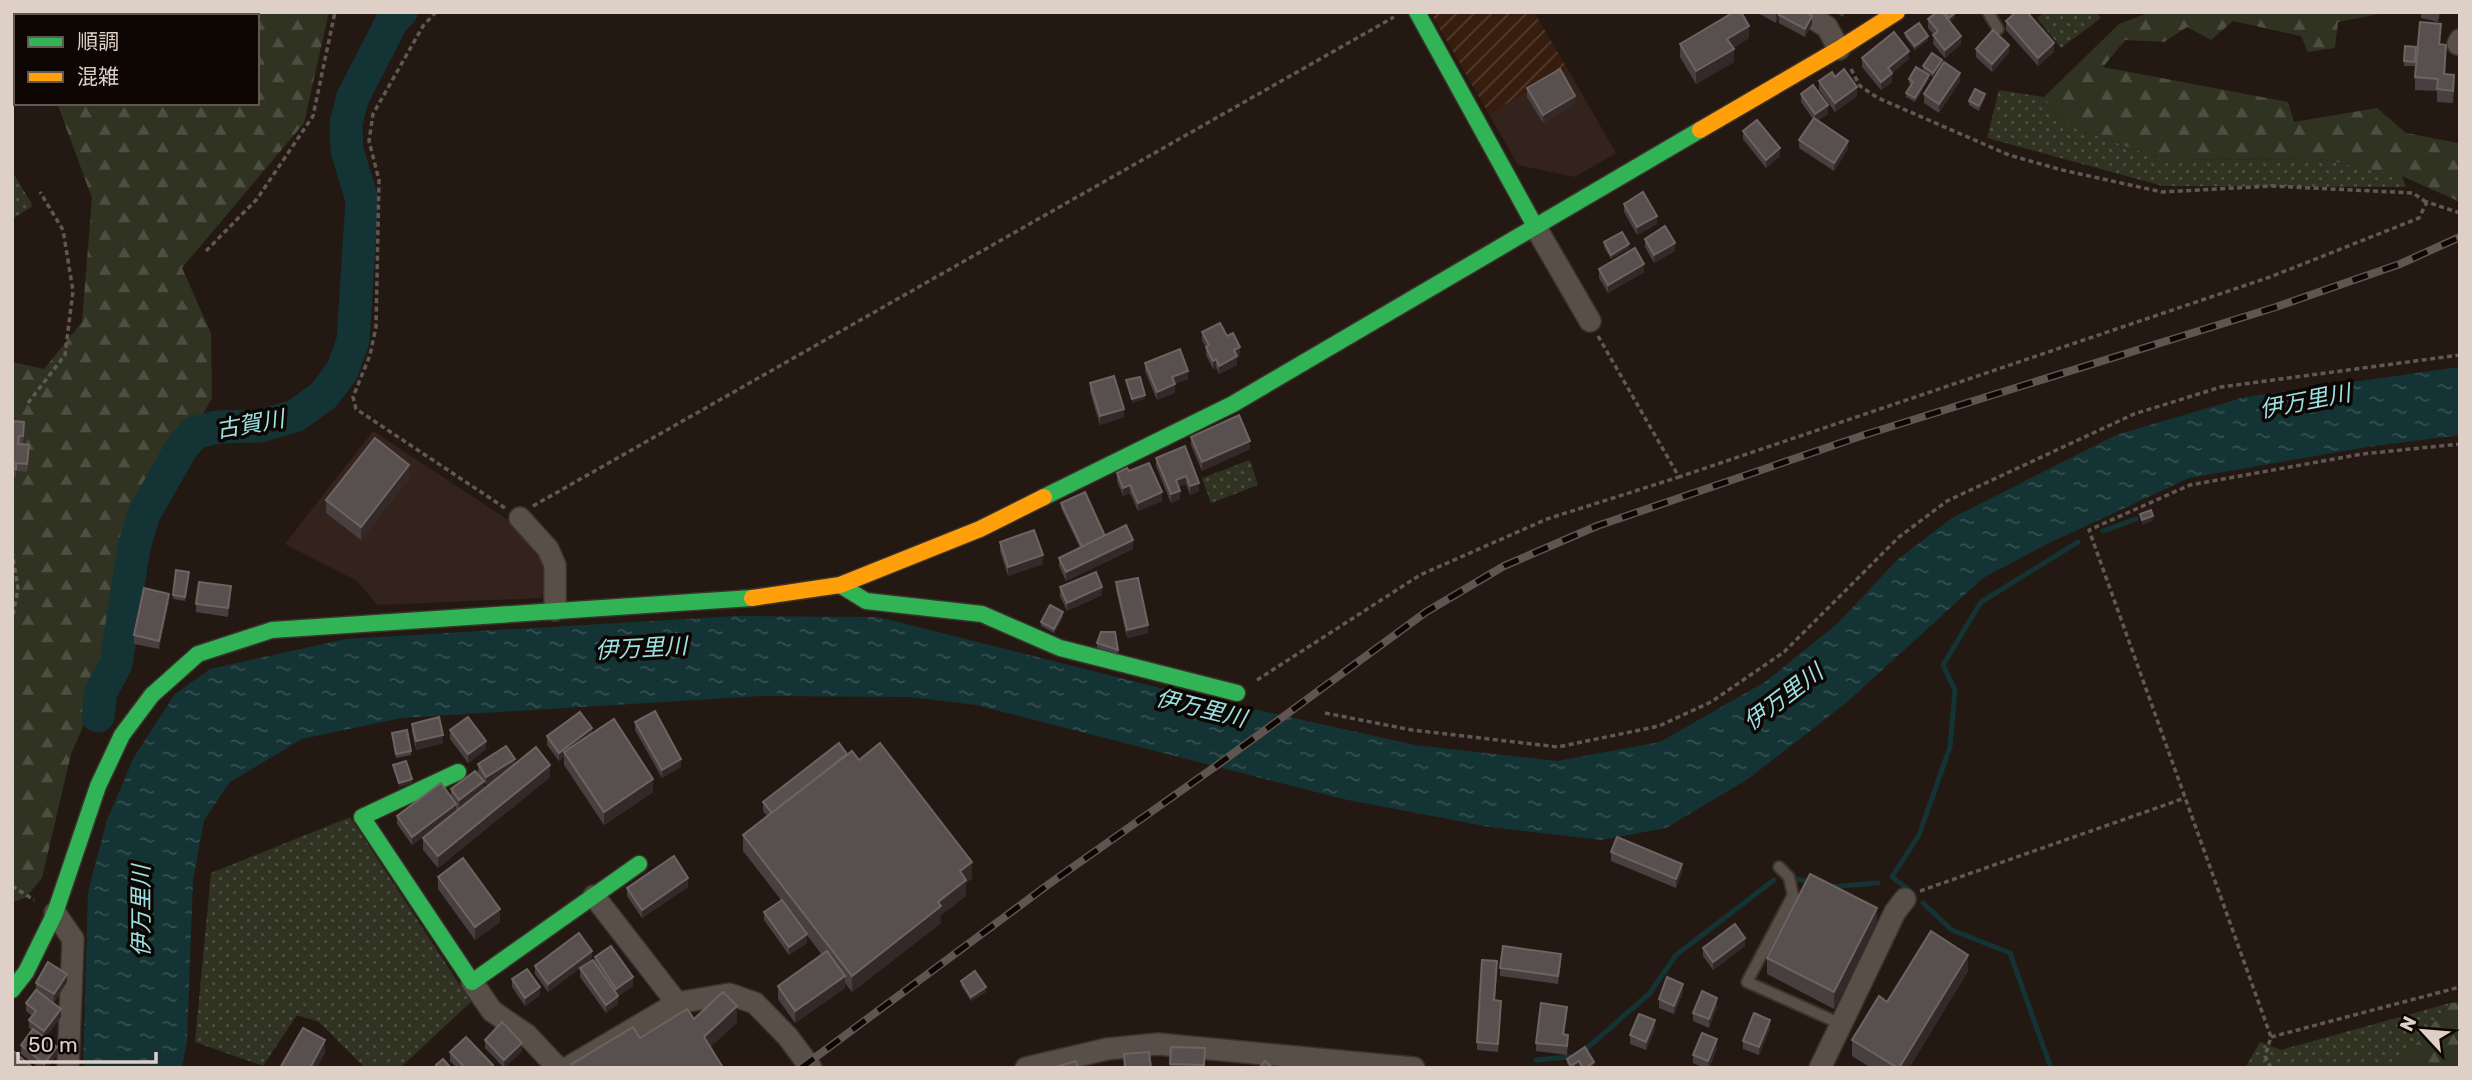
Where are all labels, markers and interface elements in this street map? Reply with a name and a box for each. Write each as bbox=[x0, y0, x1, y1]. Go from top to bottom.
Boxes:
legend bbox=[14, 14, 259, 105]
text: 順調 bbox=[77, 29, 119, 54]
text: 混雑 bbox=[77, 64, 119, 89]
water label: 伊万里川 bbox=[2257, 378, 2356, 424]
water label: 古賀川 bbox=[214, 404, 289, 444]
water label: 伊万里川 bbox=[594, 631, 691, 664]
water label: 伊万里川 bbox=[1738, 656, 1831, 736]
water label: 伊万里川 bbox=[1153, 683, 1252, 733]
water label: 伊万里川 bbox=[127, 862, 155, 957]
north arrow bbox=[2388, 996, 2458, 1066]
text: N bbox=[2395, 1013, 2422, 1035]
scale bar bbox=[18, 1020, 156, 1064]
text: 50 m bbox=[28, 1032, 78, 1057]

